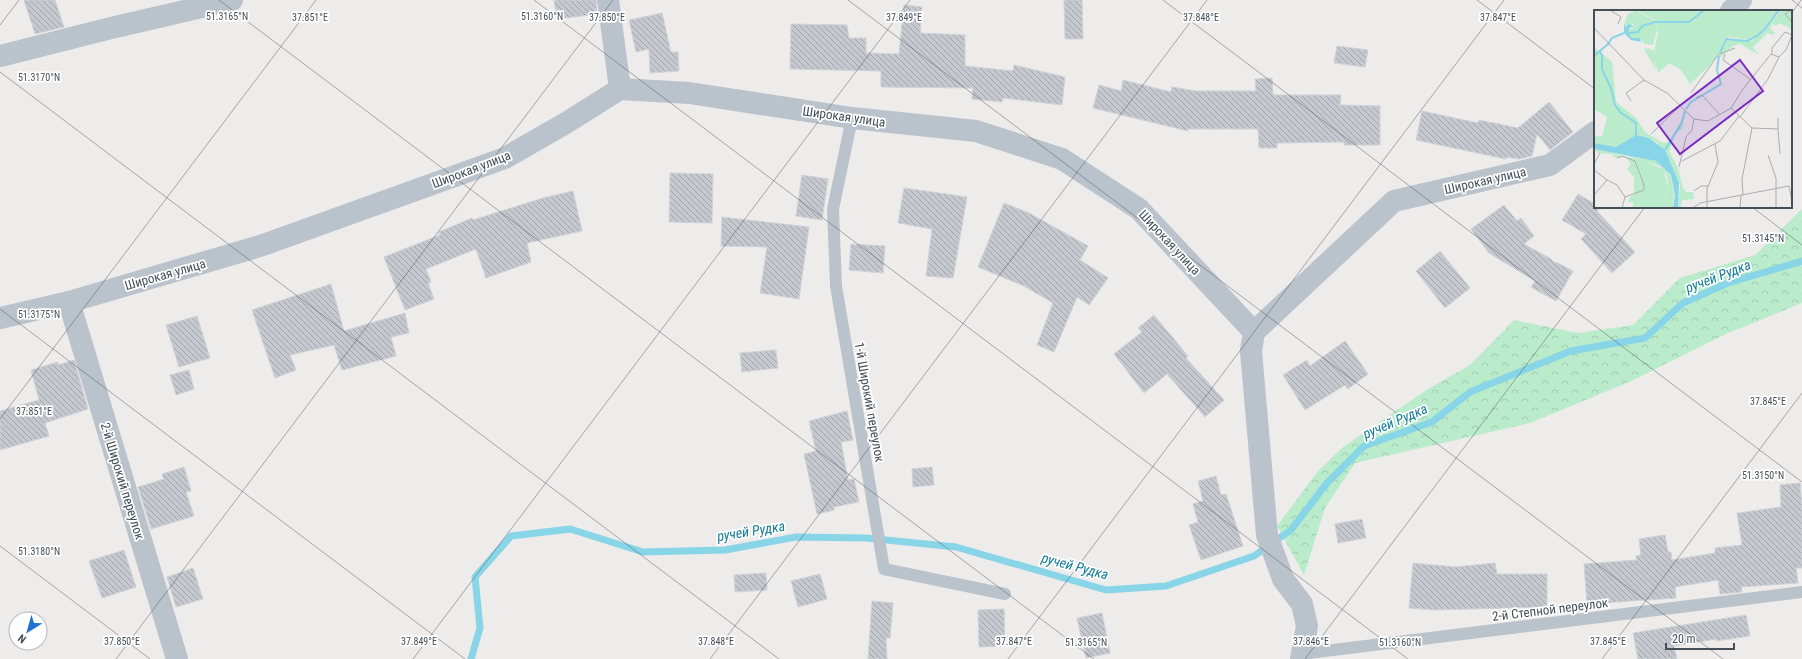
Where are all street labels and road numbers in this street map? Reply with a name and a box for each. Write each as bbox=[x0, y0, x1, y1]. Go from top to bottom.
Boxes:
street label: Широкая улица bbox=[802, 103, 886, 130]
street label: Широкая улица bbox=[430, 148, 513, 191]
street label: Широкая улица bbox=[1443, 164, 1527, 197]
street label: Широкая улица bbox=[1136, 207, 1204, 278]
street label: Широкая улица bbox=[123, 256, 207, 293]
street label: 1-й Широкий переулок bbox=[852, 341, 888, 464]
street label: 2-й Широкий переулок bbox=[98, 421, 148, 542]
street label: 2-й Степной переулок bbox=[1491, 595, 1610, 624]

